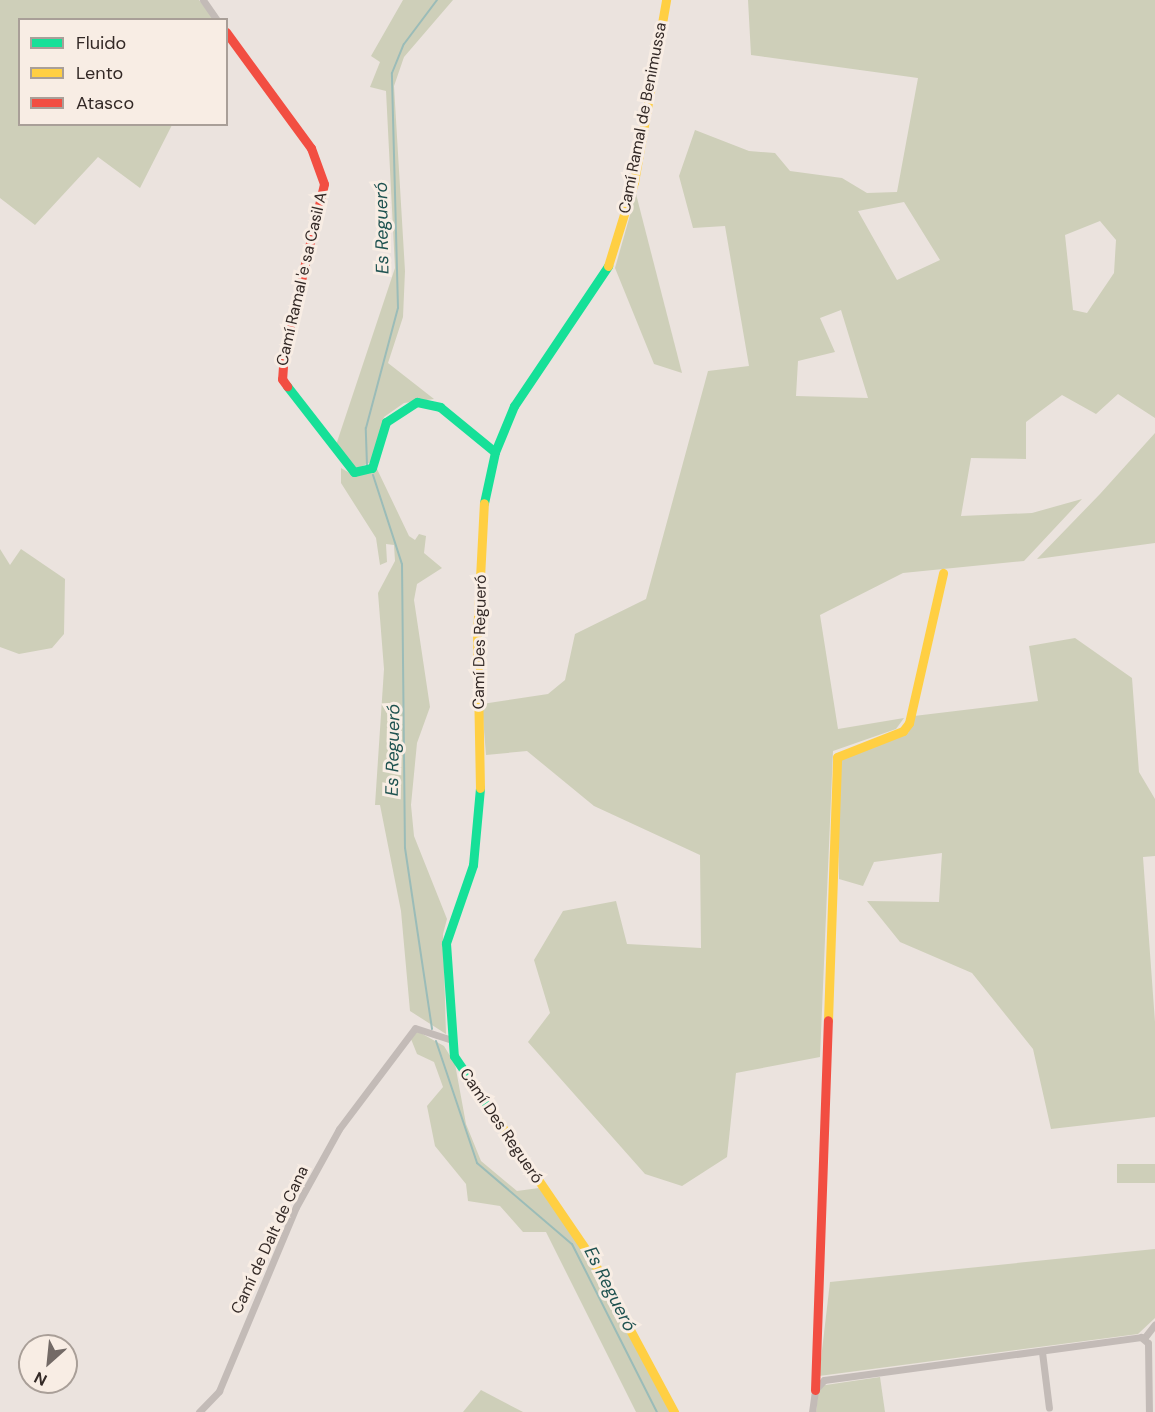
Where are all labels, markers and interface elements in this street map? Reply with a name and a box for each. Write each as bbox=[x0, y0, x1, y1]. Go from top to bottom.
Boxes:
legend bbox=[18, 18, 228, 126]
street label: Camí Ramal de Benimussa bbox=[615, 21, 671, 215]
text: Fluido bbox=[76, 31, 126, 55]
text: Lento bbox=[76, 61, 123, 85]
text: Atasco bbox=[76, 91, 134, 115]
water label: Es Regueró bbox=[370, 182, 394, 274]
street label: Camí Ramal 'e sa Casil A bbox=[273, 190, 331, 368]
street label: Camí Des Regueró bbox=[469, 574, 491, 710]
water label: Es Regueró bbox=[381, 704, 405, 796]
street label: Camí Des Regueró bbox=[455, 1065, 547, 1187]
street label: Camí de Dalt de Cana bbox=[227, 1163, 313, 1317]
water label: Es Regueró bbox=[579, 1243, 641, 1335]
north arrow bbox=[18, 1334, 78, 1394]
text: N bbox=[31, 1367, 50, 1391]

